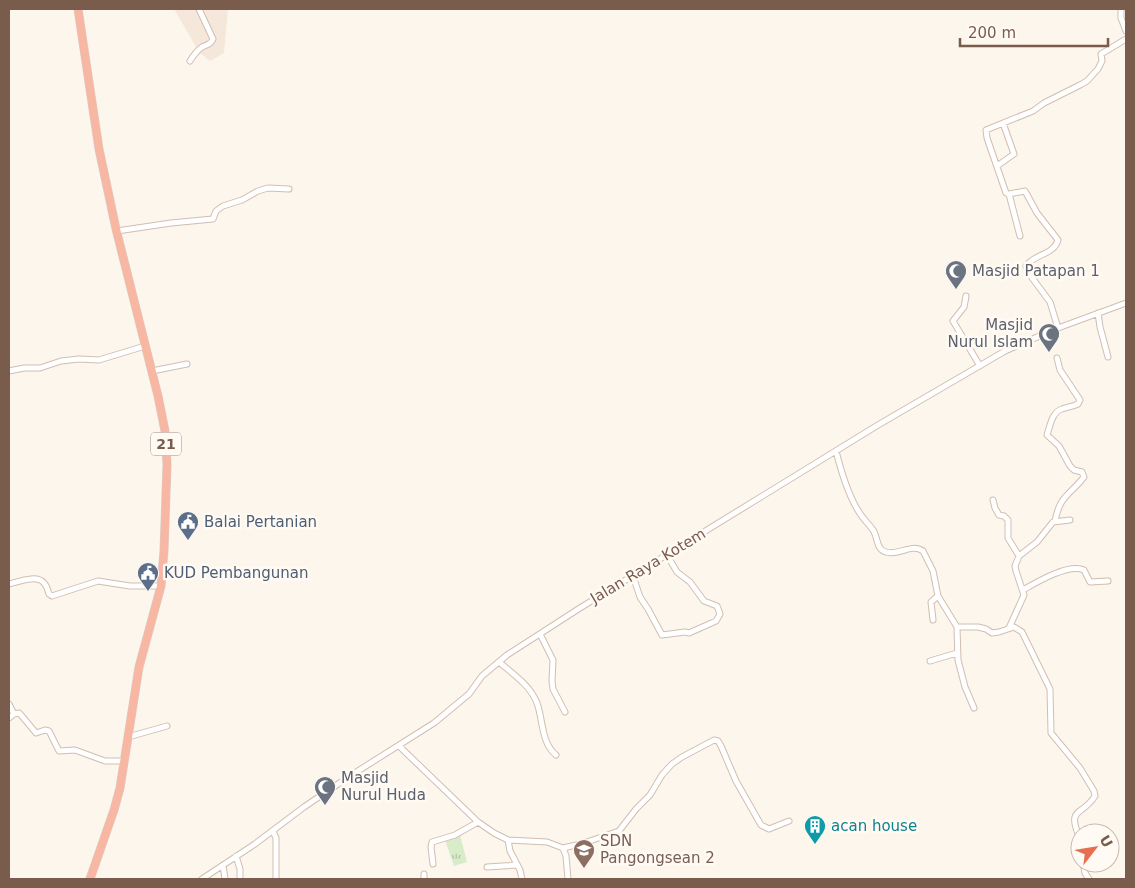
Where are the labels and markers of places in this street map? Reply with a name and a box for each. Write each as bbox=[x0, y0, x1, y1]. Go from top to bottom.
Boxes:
mosque icon: Masjid Patapan 1 bbox=[944, 259, 968, 290]
place label: Masjid Patapan 1 bbox=[972, 262, 1100, 280]
place label: Masjid Nurul Islam bbox=[947, 316, 1033, 351]
mosque icon: Masjid Nurul Islam bbox=[1037, 322, 1061, 353]
public building icon: Balai Pertanian bbox=[176, 510, 200, 541]
place label: Balai Pertanian bbox=[204, 513, 317, 531]
public building icon: KUD Pembangunan bbox=[136, 561, 160, 592]
place label: KUD Pembangunan bbox=[164, 564, 309, 582]
place label: Masjid Nurul Huda bbox=[341, 769, 426, 804]
mosque icon: Masjid Nurul Huda bbox=[313, 775, 337, 806]
building icon: acan house bbox=[803, 814, 827, 845]
place label: acan house bbox=[831, 817, 917, 835]
place label: SDN Pangongsean 2 bbox=[600, 832, 715, 867]
school or university icon: SDN Pangongsean 2 bbox=[572, 838, 596, 869]

